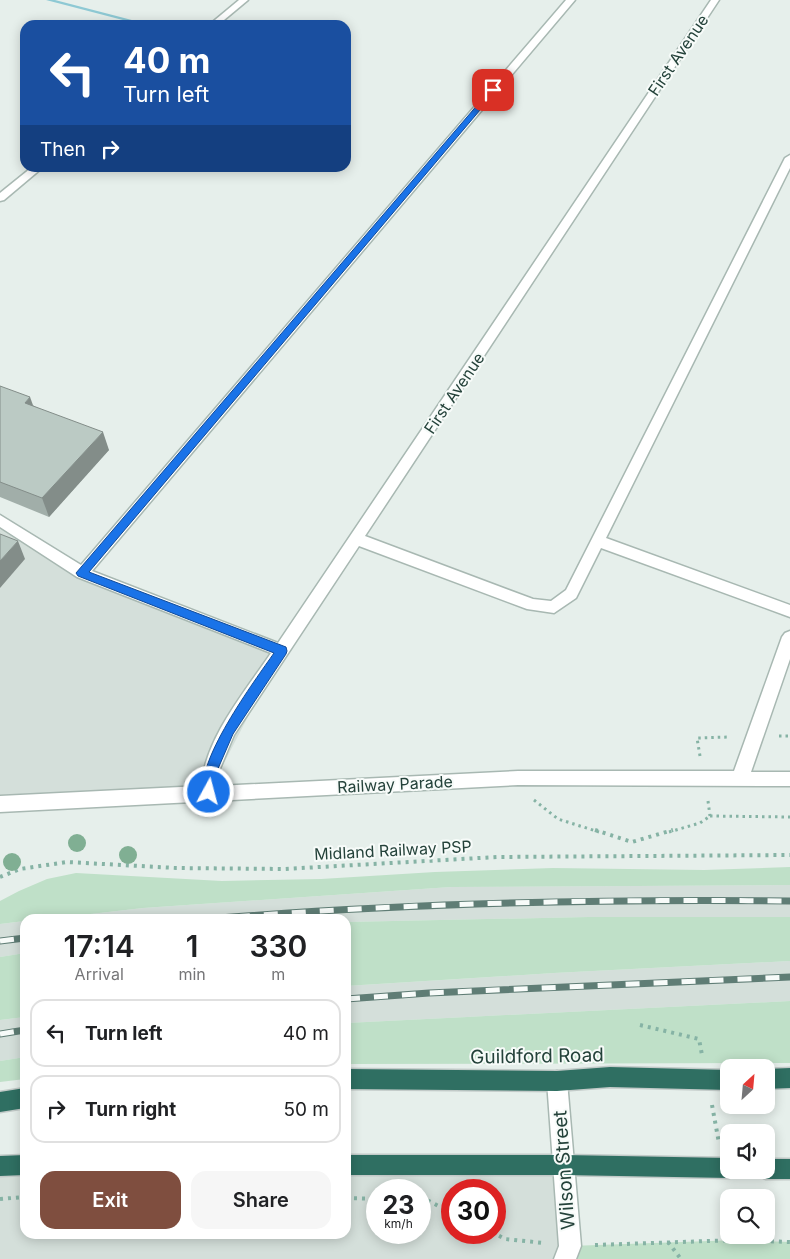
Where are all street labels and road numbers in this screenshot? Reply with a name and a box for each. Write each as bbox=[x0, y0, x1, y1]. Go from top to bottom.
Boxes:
street label: First Avenue bbox=[644, 11, 712, 99]
street label: First Avenue bbox=[420, 349, 488, 437]
street label: Railway Parade bbox=[337, 771, 453, 797]
street label: Midland Railway PSP bbox=[314, 836, 472, 864]
street label: Guildford Road bbox=[470, 1043, 604, 1069]
street label: Wilson Street bbox=[548, 1110, 580, 1230]

